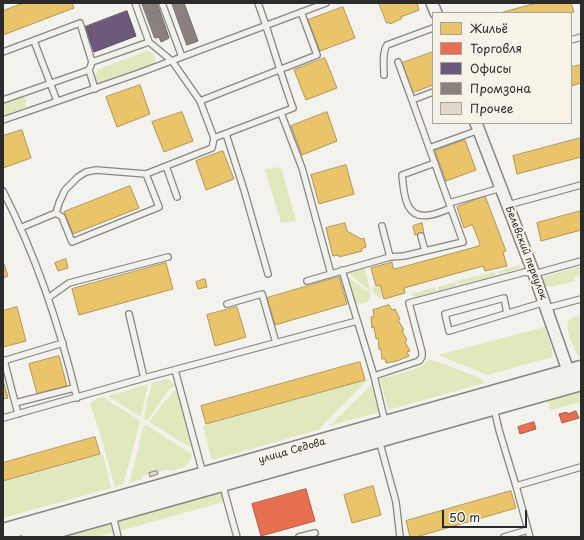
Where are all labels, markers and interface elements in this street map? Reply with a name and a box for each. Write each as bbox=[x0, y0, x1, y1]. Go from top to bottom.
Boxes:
legend bbox=[432, 12, 572, 124]
text: Жильё bbox=[470, 19, 508, 37]
text: Торговля bbox=[470, 39, 522, 57]
text: Офисы bbox=[470, 59, 511, 77]
text: Промзона bbox=[470, 79, 531, 97]
text: Прочее bbox=[470, 99, 513, 117]
street label: Белевский переулок bbox=[503, 204, 549, 302]
street label: улица Седова bbox=[257, 436, 327, 466]
scale bar bbox=[444, 502, 529, 528]
text: 50 m bbox=[449, 508, 480, 526]

